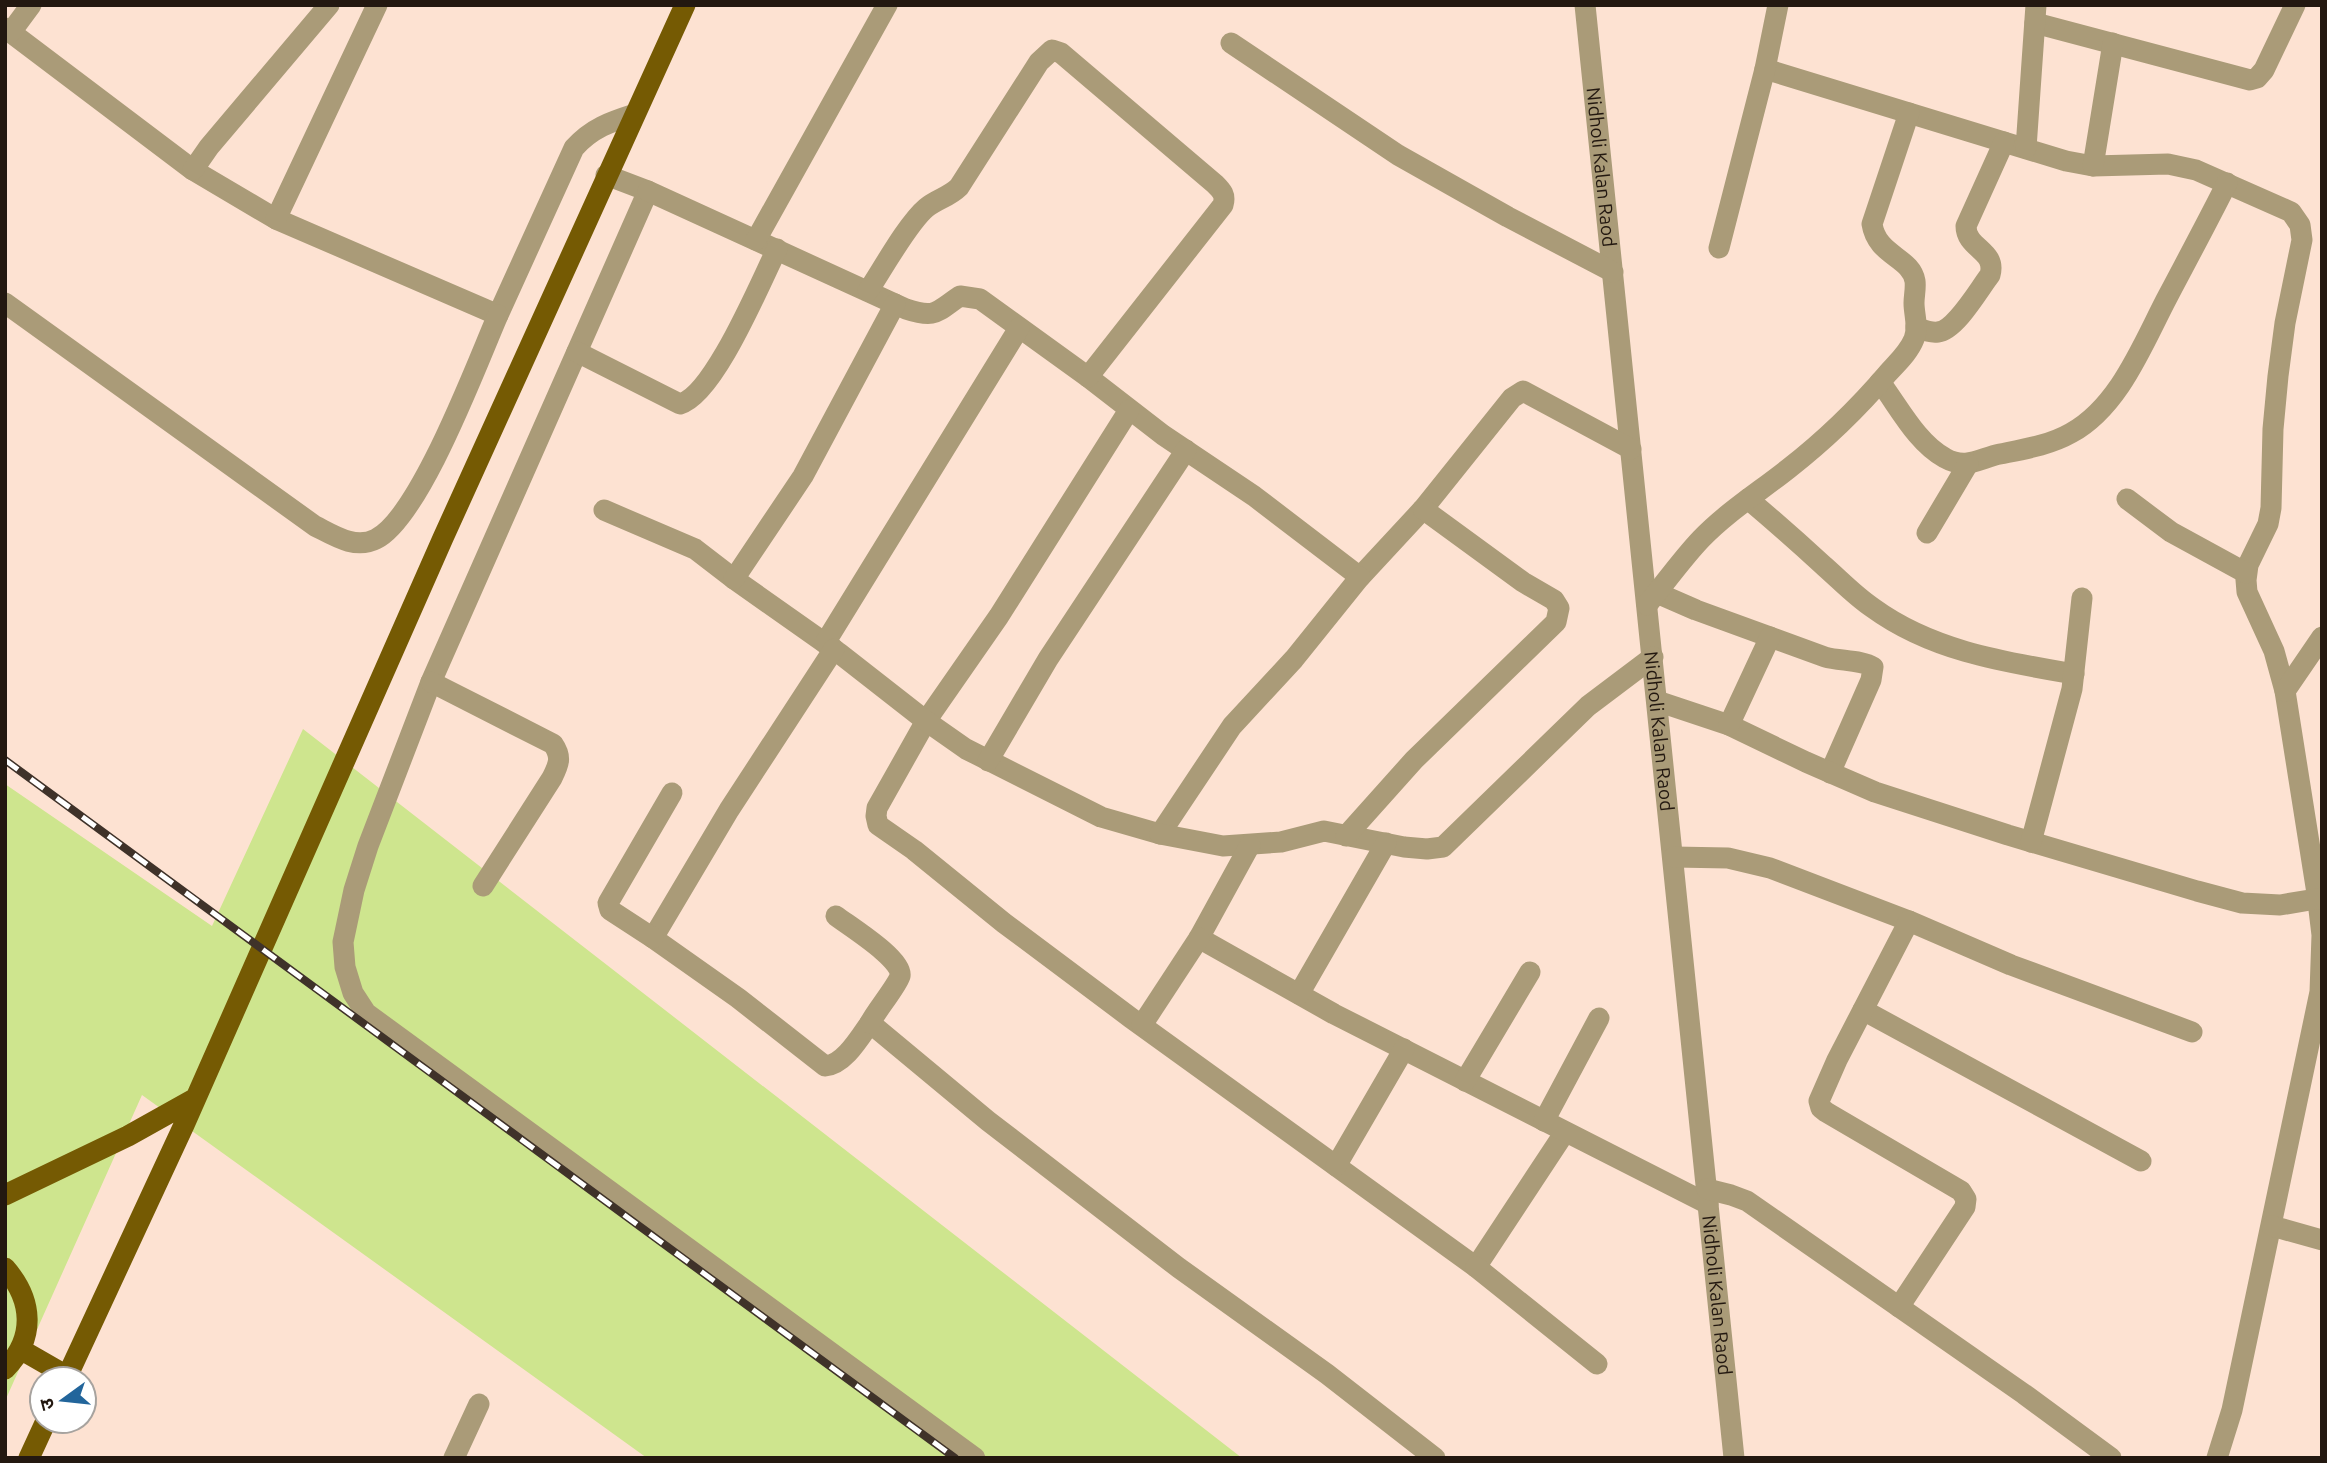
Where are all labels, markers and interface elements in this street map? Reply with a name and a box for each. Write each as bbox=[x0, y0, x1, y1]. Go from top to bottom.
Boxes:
street label: Nidholi Kalan Raod bbox=[1582, 86, 1621, 248]
street label: Nidholi Kalan Raod bbox=[1640, 650, 1679, 812]
street label: Nidholi Kalan Raod bbox=[1698, 1214, 1736, 1376]
north arrow bbox=[28, 1365, 98, 1435]
text: उ bbox=[34, 1395, 59, 1413]

